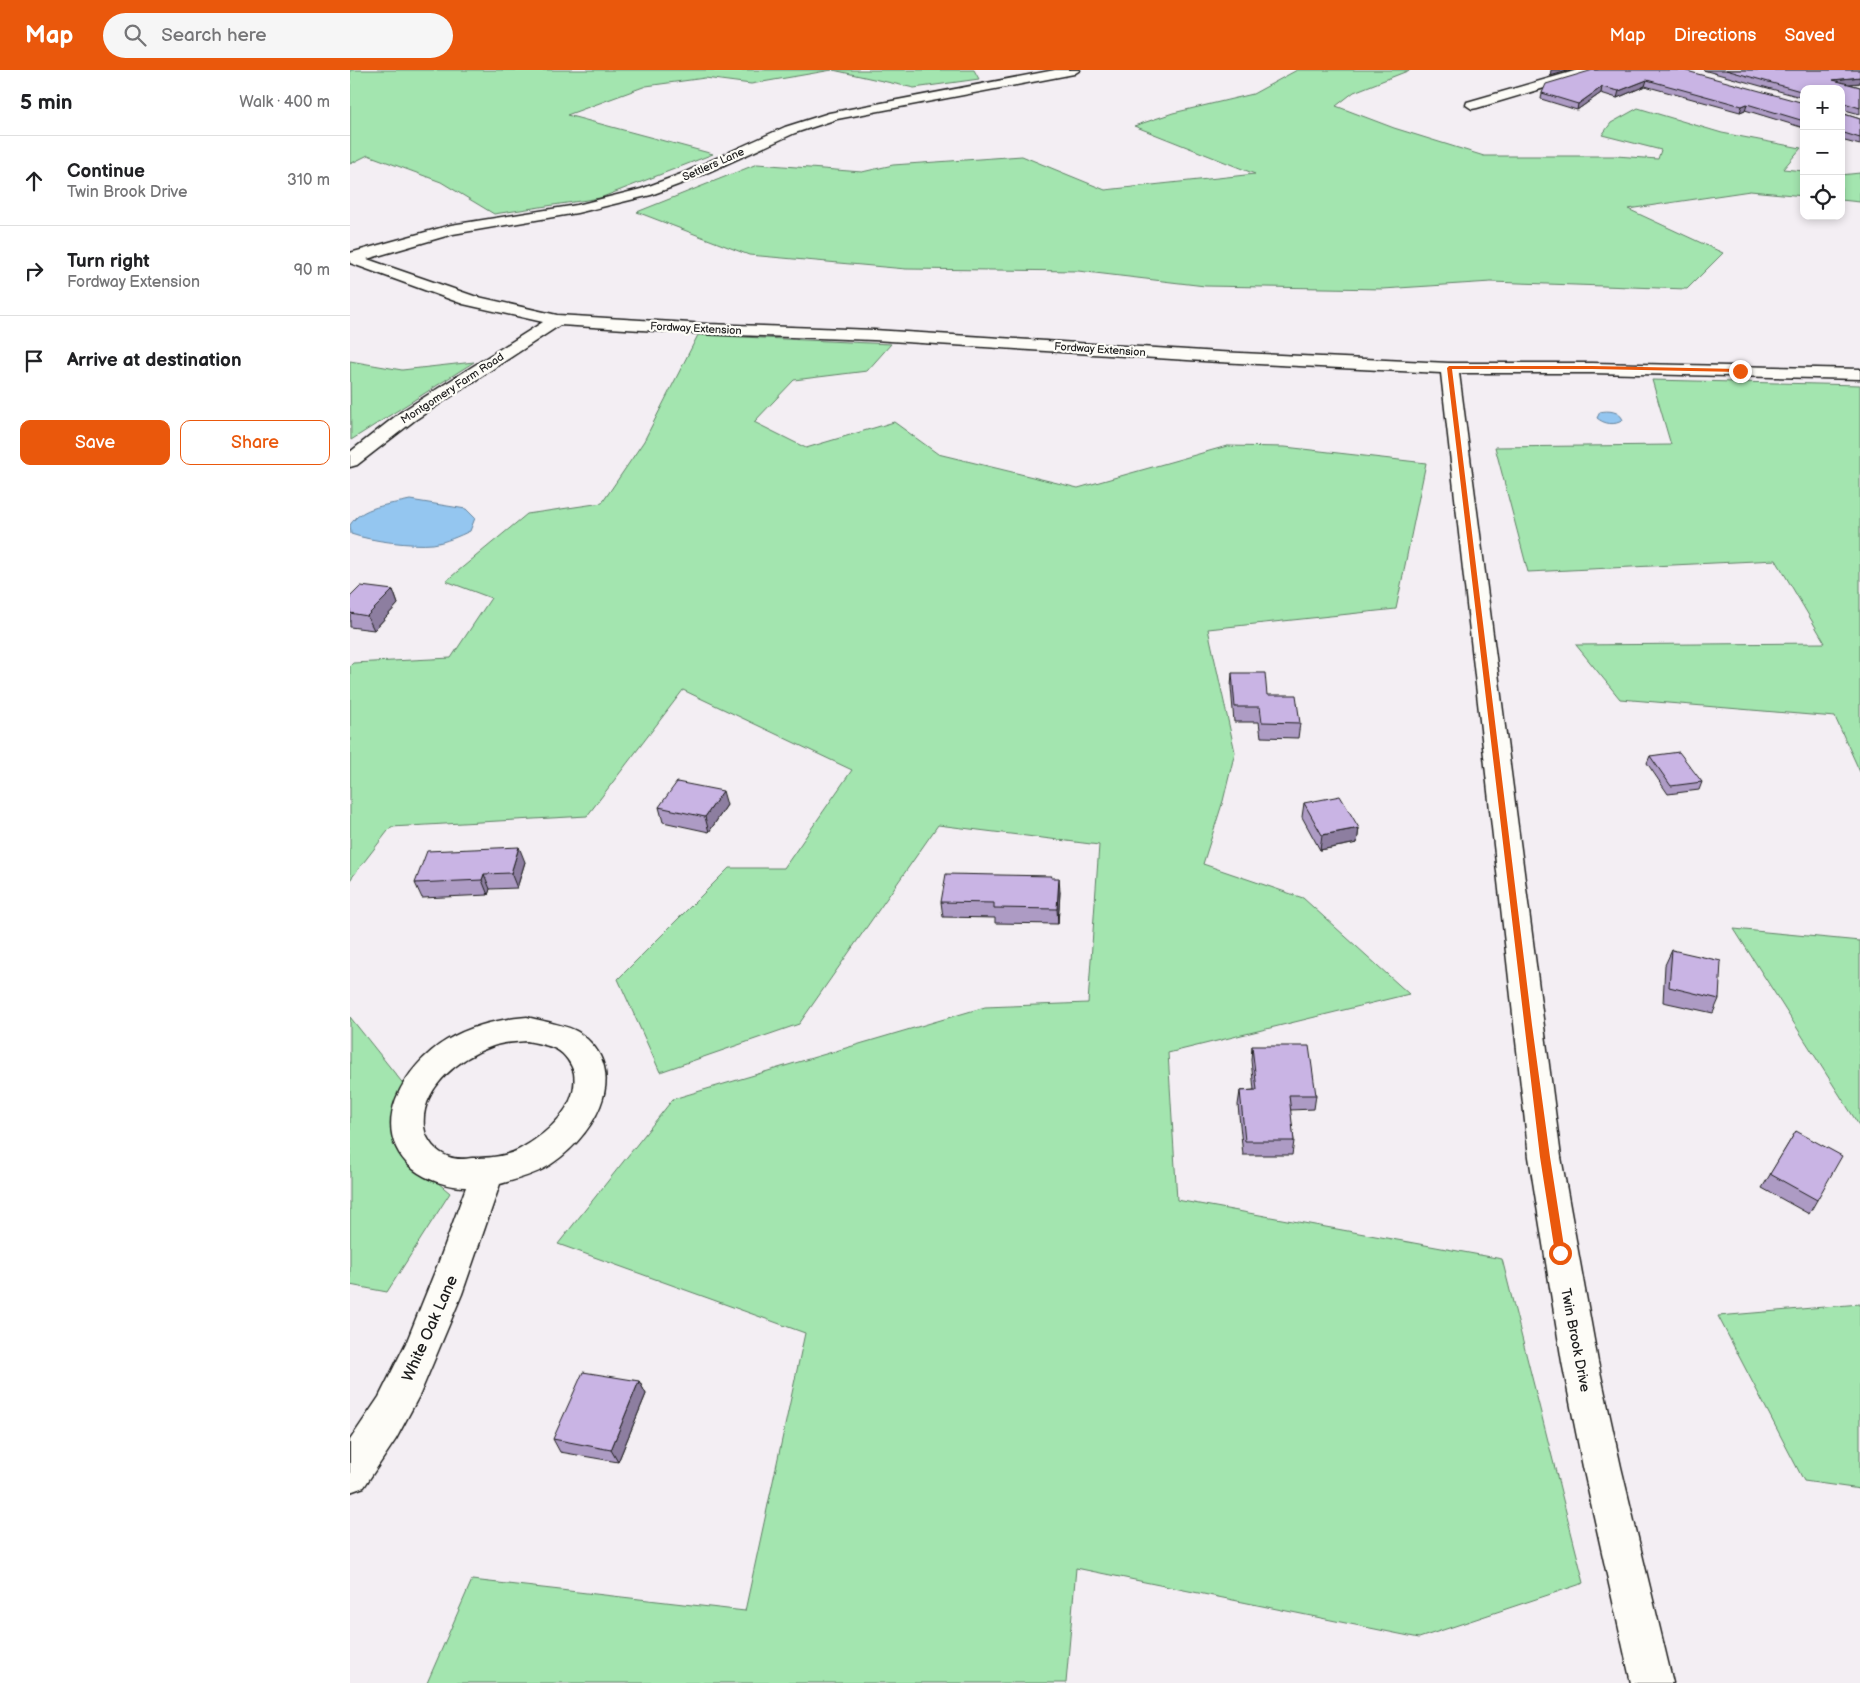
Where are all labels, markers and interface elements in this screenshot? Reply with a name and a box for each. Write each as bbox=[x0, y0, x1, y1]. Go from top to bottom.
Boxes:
search box bbox=[103, 13, 453, 58]
text: Map bbox=[25, 21, 73, 50]
icon: search bbox=[121, 21, 149, 49]
text: Search here bbox=[161, 24, 267, 47]
text: Map bbox=[1610, 25, 1646, 46]
text: Directions bbox=[1674, 25, 1756, 46]
text: Saved bbox=[1784, 25, 1835, 46]
map controls bbox=[1800, 85, 1845, 220]
button: + bbox=[1800, 85, 1845, 130]
text: 5 min bbox=[20, 90, 73, 115]
text: Walk · 400 m bbox=[239, 93, 330, 112]
button: − bbox=[1800, 130, 1845, 175]
street label: Settlers Lane bbox=[680, 145, 747, 184]
text: Continue bbox=[67, 160, 145, 183]
icon: ahead bbox=[20, 167, 48, 195]
text: 310 m bbox=[287, 171, 330, 190]
button: locate bbox=[1800, 175, 1845, 220]
text: Twin Brook Drive bbox=[67, 183, 187, 202]
text: Turn right bbox=[67, 250, 150, 273]
icon: right bbox=[20, 257, 48, 285]
text: 90 m bbox=[294, 261, 330, 280]
text: Fordway Extension bbox=[67, 273, 200, 292]
street label: Fordway Extension bbox=[650, 320, 742, 337]
street label: Fordway Extension bbox=[1054, 340, 1146, 359]
icon: arrive bbox=[20, 347, 48, 375]
text: Arrive at destination bbox=[67, 349, 242, 372]
street label: Montgomery Farm Road bbox=[398, 350, 506, 427]
route end bbox=[1729, 360, 1752, 383]
button: Save bbox=[20, 420, 170, 465]
button: Share bbox=[180, 420, 330, 465]
route start bbox=[1549, 1242, 1572, 1265]
street label: White Oak Lane bbox=[398, 1272, 462, 1385]
street label: Twin Brook Drive bbox=[1557, 1287, 1594, 1393]

